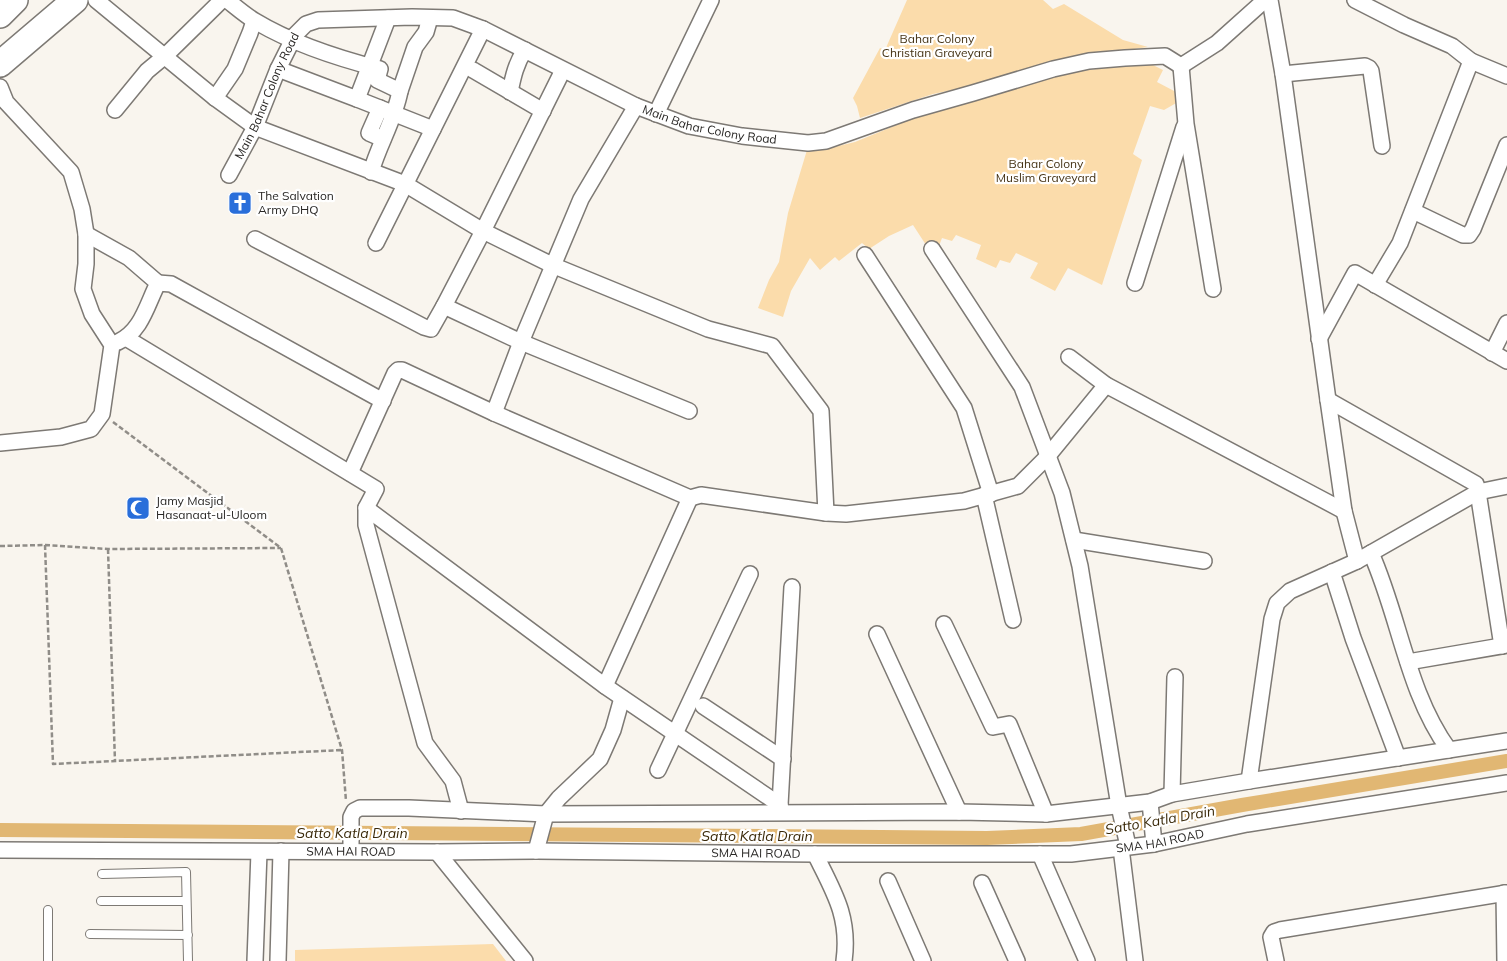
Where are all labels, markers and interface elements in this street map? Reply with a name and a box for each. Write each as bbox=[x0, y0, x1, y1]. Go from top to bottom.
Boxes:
street label: Main Bahar Colony Road bbox=[231, 30, 302, 162]
park label: Bahar Colony Christian Graveyard bbox=[882, 31, 992, 60]
street label: Main Bahar Colony Road bbox=[641, 101, 778, 147]
park label: Bahar Colony Muslim Graveyard bbox=[996, 156, 1096, 185]
place label: The Salvation Army DHQ bbox=[258, 188, 334, 217]
church icon: The Salvation Army DHQ bbox=[227, 190, 253, 216]
place label: Jamy Masjid Hasanaat-ul-Uloom bbox=[156, 493, 267, 522]
mosque icon: Jamy Masjid Hasanaat-ul-Uloom bbox=[125, 495, 151, 521]
water label: Satto Katla Drain bbox=[1104, 801, 1216, 839]
water label: Satto Katla Drain bbox=[296, 824, 408, 842]
street label: SMA HAI ROAD bbox=[1115, 825, 1205, 856]
water label: Satto Katla Drain bbox=[701, 827, 813, 845]
street label: SMA HAI ROAD bbox=[306, 843, 396, 859]
street label: SMA HAI ROAD bbox=[711, 845, 801, 861]

